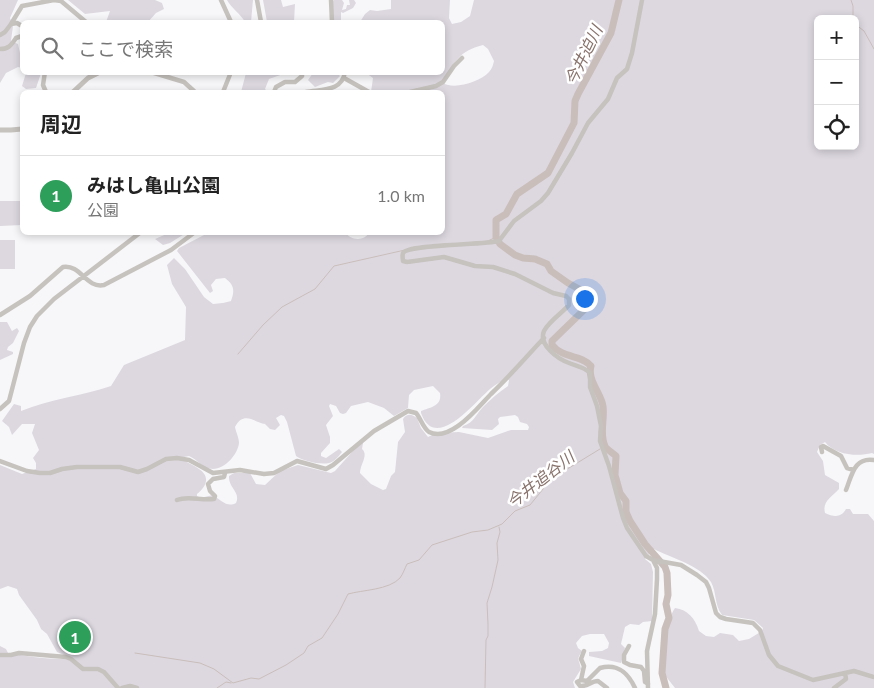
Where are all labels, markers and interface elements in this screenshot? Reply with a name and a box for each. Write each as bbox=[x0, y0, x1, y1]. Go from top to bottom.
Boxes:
map controls bbox=[814, 15, 859, 150]
button: + bbox=[814, 15, 859, 60]
search box bbox=[20, 20, 445, 75]
water label: 今井迫川 bbox=[560, 20, 606, 88]
icon: search bbox=[38, 34, 66, 62]
text: ここで検索 bbox=[78, 37, 173, 60]
button: − bbox=[814, 60, 859, 105]
button: locate bbox=[814, 105, 859, 150]
text: 周辺 bbox=[40, 111, 82, 136]
text: みはし亀山公園 bbox=[87, 173, 220, 196]
text: 1 bbox=[51, 186, 61, 205]
text: 1.0 km bbox=[377, 186, 425, 205]
text: 公園 bbox=[87, 200, 119, 219]
your location bbox=[572, 286, 598, 312]
water label: 今井追谷川 bbox=[503, 446, 579, 511]
pin: 1 bbox=[59, 618, 91, 656]

